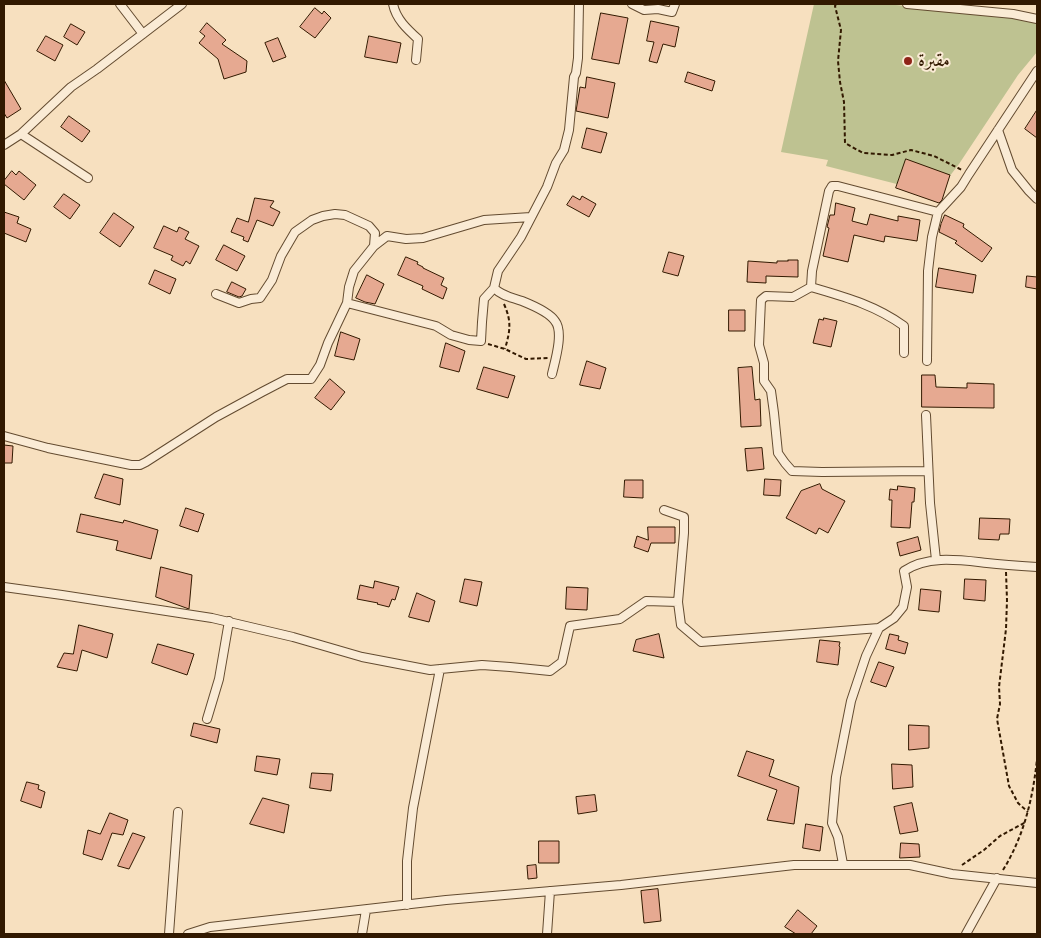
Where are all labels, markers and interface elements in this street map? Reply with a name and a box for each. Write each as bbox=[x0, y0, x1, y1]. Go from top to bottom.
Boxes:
place label: مقبرة bbox=[918, 50, 950, 72]
marker: مقبرة bbox=[902, 55, 914, 67]

